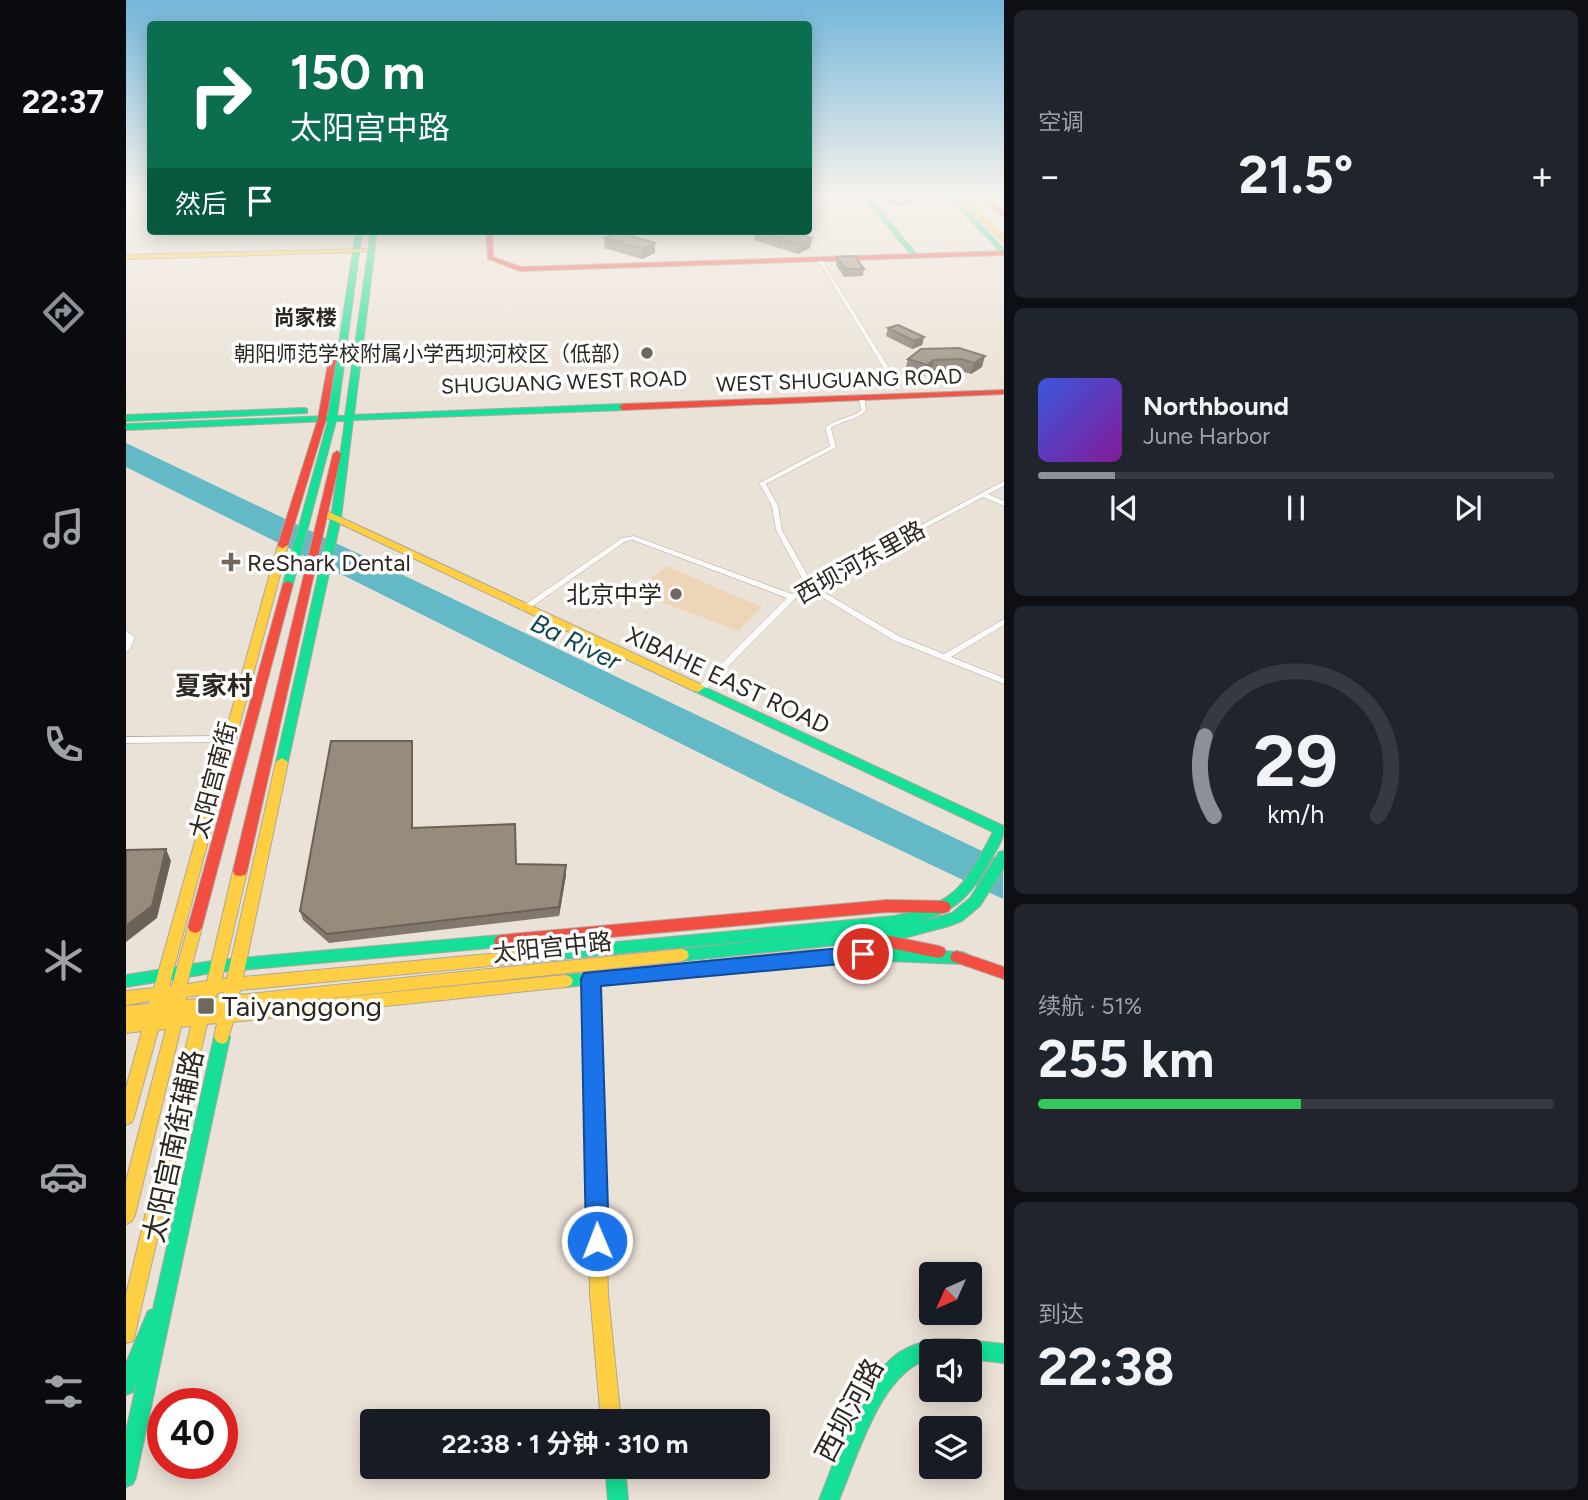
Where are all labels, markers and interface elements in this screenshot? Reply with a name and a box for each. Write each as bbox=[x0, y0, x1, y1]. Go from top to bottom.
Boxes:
text: 150 m bbox=[290, 42, 425, 101]
icon: right bbox=[175, 49, 266, 140]
text: 22:37 bbox=[22, 83, 104, 121]
text: 空调 bbox=[1038, 108, 1084, 136]
text: 太阳宫中路 bbox=[290, 109, 450, 147]
text: 21.5° bbox=[1239, 144, 1353, 206]
text: − bbox=[1038, 153, 1062, 199]
text: + bbox=[1530, 153, 1554, 199]
icon: arrive bbox=[241, 182, 279, 220]
text: 然后 bbox=[175, 188, 227, 220]
icon: directions bbox=[39, 288, 88, 337]
district label: 尚家楼 bbox=[274, 305, 337, 330]
place label: 朝阳师范学校附属小学西坝河校区（低部） bbox=[234, 341, 633, 366]
marker: 朝阳师范学校附属小学西坝河校区（低部） bbox=[639, 345, 655, 361]
street label: WEST SHUGUANG ROAD bbox=[715, 363, 963, 397]
street label: SHUGUANG WEST ROAD bbox=[440, 365, 688, 399]
text: Northbound bbox=[1143, 390, 1289, 422]
text: June Harbor bbox=[1143, 422, 1270, 450]
icon: previous bbox=[1105, 489, 1143, 527]
icon: pause bbox=[1277, 489, 1315, 527]
icon: next bbox=[1449, 489, 1487, 527]
icon: music bbox=[39, 504, 88, 553]
street label: 西坝河东里路 bbox=[790, 514, 930, 610]
place label: ReShark Dental bbox=[247, 548, 411, 577]
marker: ReShark Dental bbox=[221, 552, 241, 572]
place label: 北京中学 bbox=[566, 580, 662, 609]
marker: 北京中学 bbox=[668, 586, 684, 602]
water label: Ba River bbox=[526, 607, 627, 678]
street label: XIBAHE EAST ROAD bbox=[622, 620, 834, 740]
district label: 夏家村 bbox=[175, 670, 253, 702]
text: 29 bbox=[1254, 717, 1338, 804]
street label: 太阳宫南街 bbox=[183, 718, 243, 842]
icon: phone bbox=[39, 720, 88, 769]
text: km/h bbox=[1267, 799, 1325, 829]
pin bbox=[833, 924, 893, 984]
street label: 太阳宫中路 bbox=[491, 926, 613, 968]
icon: arrive bbox=[844, 935, 882, 973]
icon: climate bbox=[39, 936, 88, 985]
place label: Taiyanggong bbox=[222, 989, 382, 1023]
text: 续航 · 51% bbox=[1038, 992, 1142, 1020]
marker: Taiyanggong bbox=[196, 996, 216, 1016]
text: 255 km bbox=[1038, 1028, 1214, 1090]
street label: 太阳宫南街辅路 bbox=[136, 1047, 210, 1245]
icon: car bbox=[39, 1152, 88, 1201]
position arrow bbox=[560, 1204, 634, 1278]
north arrow bbox=[919, 1262, 982, 1325]
map controls bbox=[919, 1262, 982, 1479]
text: 到达 bbox=[1038, 1300, 1084, 1328]
text: 22:38 bbox=[1038, 1336, 1175, 1398]
button: sound bbox=[919, 1339, 982, 1402]
street label: 西坝河路 bbox=[808, 1353, 890, 1467]
icon: filters bbox=[39, 1367, 88, 1416]
speed limit sign: 40 bbox=[147, 1388, 238, 1479]
button: layers bbox=[919, 1416, 982, 1479]
text: 22:38 · 1 分钟 · 310 m bbox=[442, 1428, 688, 1460]

